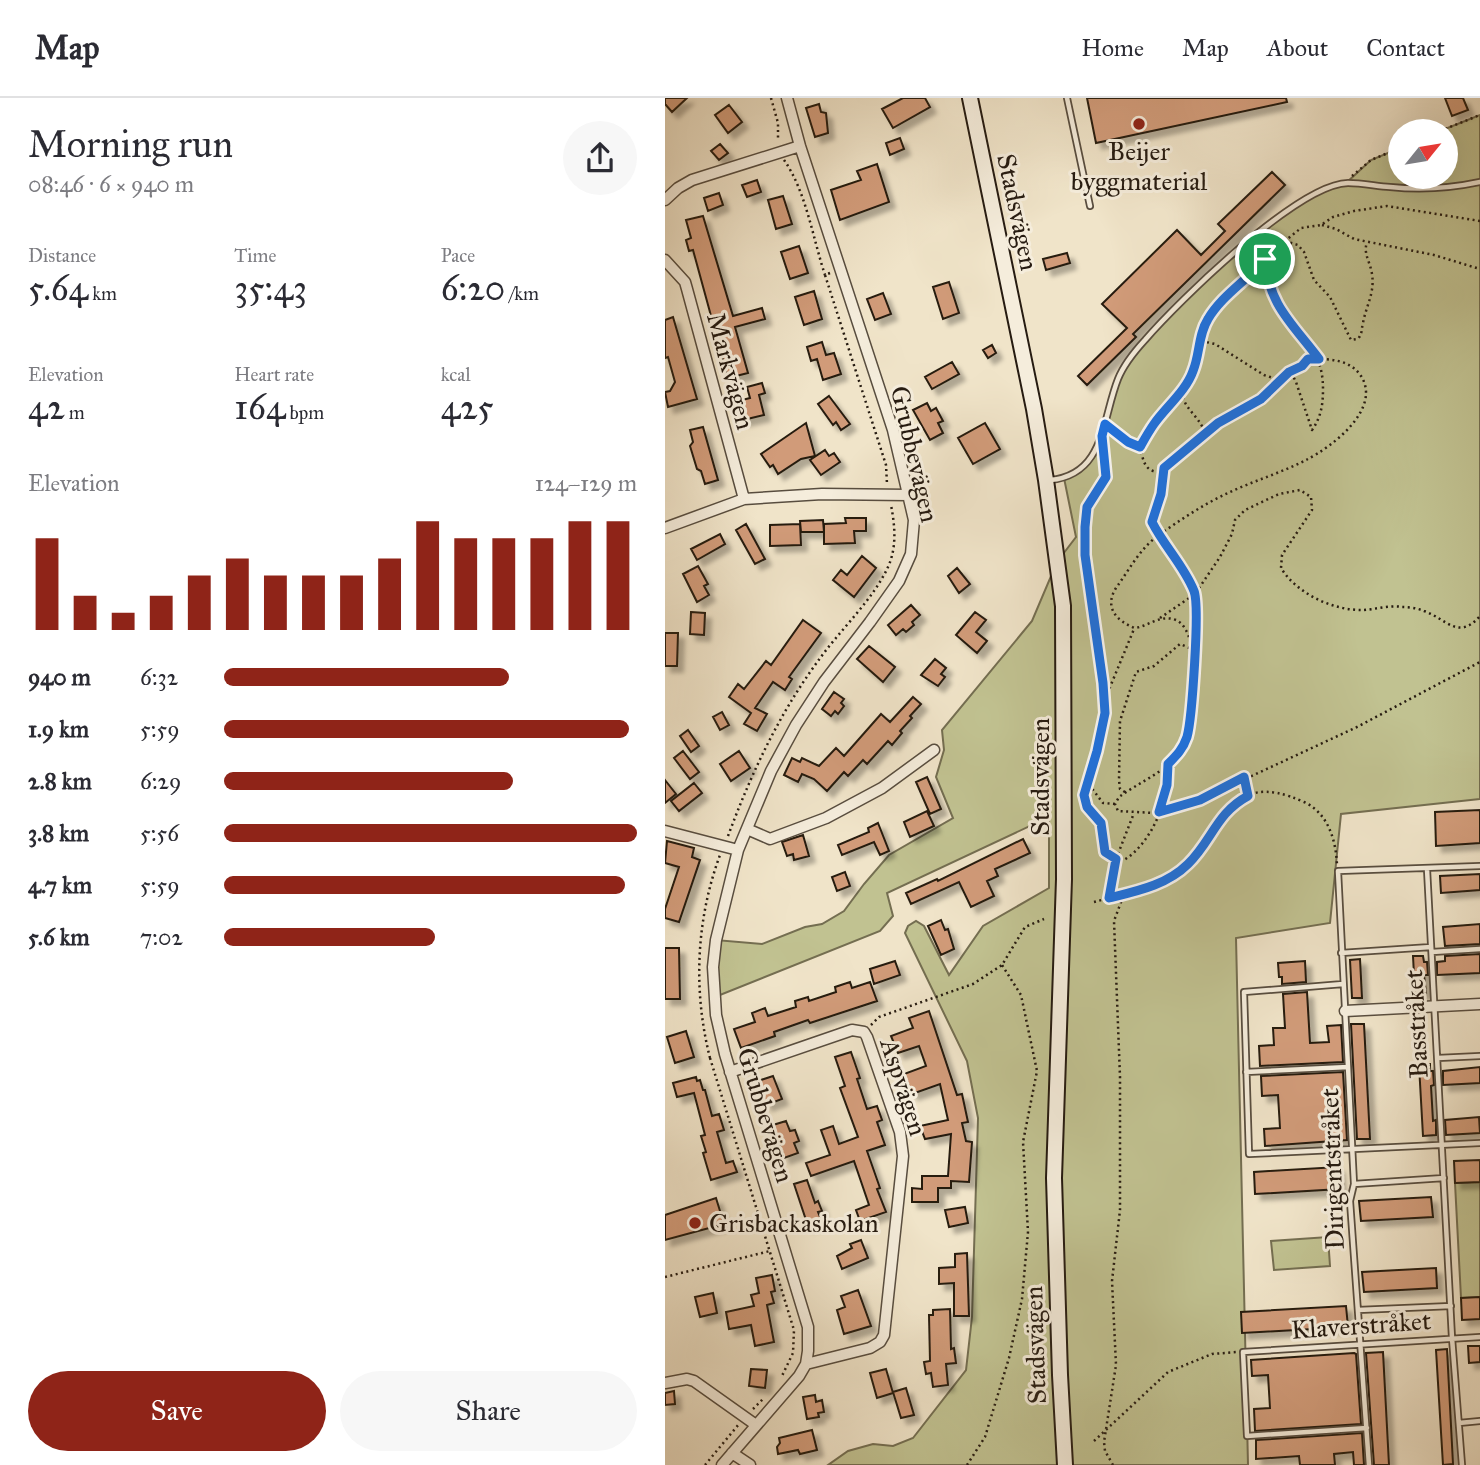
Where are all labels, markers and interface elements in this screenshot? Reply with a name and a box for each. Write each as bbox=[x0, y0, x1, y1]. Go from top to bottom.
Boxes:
text: Map bbox=[35, 28, 99, 68]
text: Home bbox=[1081, 33, 1144, 63]
text: Map bbox=[1182, 33, 1229, 63]
text: About bbox=[1267, 33, 1328, 63]
text: Contact bbox=[1366, 33, 1445, 63]
marker: Beijer byggmaterial bbox=[1131, 116, 1147, 132]
north arrow bbox=[1388, 119, 1458, 189]
map controls bbox=[1388, 119, 1458, 189]
text: Morning run bbox=[28, 121, 233, 167]
button: share bbox=[563, 121, 637, 195]
place label: Beijer byggmaterial bbox=[1071, 135, 1207, 197]
street label: Stadsvägen bbox=[990, 151, 1046, 273]
text: 08:46 · 6 × 940 m bbox=[28, 170, 194, 198]
pin bbox=[1235, 229, 1295, 289]
icon: arrive bbox=[1246, 240, 1284, 278]
text: Distance bbox=[28, 244, 96, 267]
text: Time bbox=[234, 244, 276, 267]
text: Pace bbox=[441, 244, 475, 267]
text: 5.64 bbox=[28, 267, 88, 310]
text: 35:43 bbox=[234, 267, 307, 310]
text: 6:20 bbox=[441, 267, 505, 310]
text: km bbox=[88, 282, 117, 305]
text: /km bbox=[505, 282, 539, 305]
street label: Markvägen bbox=[700, 309, 762, 433]
text: Elevation bbox=[28, 363, 103, 386]
text: Heart rate bbox=[234, 363, 314, 386]
text: kcal bbox=[441, 363, 471, 386]
street label: Grubbevägen bbox=[884, 383, 946, 525]
text: 42 bbox=[28, 386, 65, 429]
text: 164 bbox=[234, 386, 286, 429]
text: 425 bbox=[441, 386, 493, 429]
text: m bbox=[65, 401, 85, 424]
text: bpm bbox=[286, 401, 324, 424]
text: Elevation bbox=[28, 469, 119, 497]
text: 124–129 m bbox=[535, 469, 637, 497]
text: 940 m bbox=[28, 663, 91, 691]
text: 6:32 bbox=[140, 663, 178, 691]
text: 1.9 km bbox=[28, 715, 89, 743]
text: 5:59 bbox=[140, 715, 180, 743]
street label: Stadsvägen bbox=[1024, 718, 1056, 836]
text: 2.8 km bbox=[28, 767, 92, 795]
text: 6:29 bbox=[140, 767, 181, 795]
text: 3.8 km bbox=[28, 819, 89, 847]
text: 5:56 bbox=[140, 819, 179, 847]
text: 4.7 km bbox=[28, 871, 92, 899]
text: 5:59 bbox=[140, 871, 180, 899]
text: 5.6 km bbox=[28, 923, 90, 951]
text: 7:02 bbox=[140, 923, 183, 951]
street label: Basstråket bbox=[1397, 969, 1435, 1079]
street label: Aspvägen bbox=[873, 1033, 935, 1140]
street label: Grubbevägen bbox=[730, 1044, 802, 1186]
street label: Dirigentstråket bbox=[1313, 1087, 1351, 1251]
place label: Grisbackaskolan bbox=[709, 1207, 878, 1239]
marker: Grisbackaskolan bbox=[687, 1215, 703, 1231]
street label: Stadsvägen bbox=[1017, 1285, 1053, 1405]
street label: Klaverstråket bbox=[1290, 1304, 1432, 1346]
button: Save bbox=[28, 1371, 326, 1451]
button: Share bbox=[340, 1371, 637, 1451]

